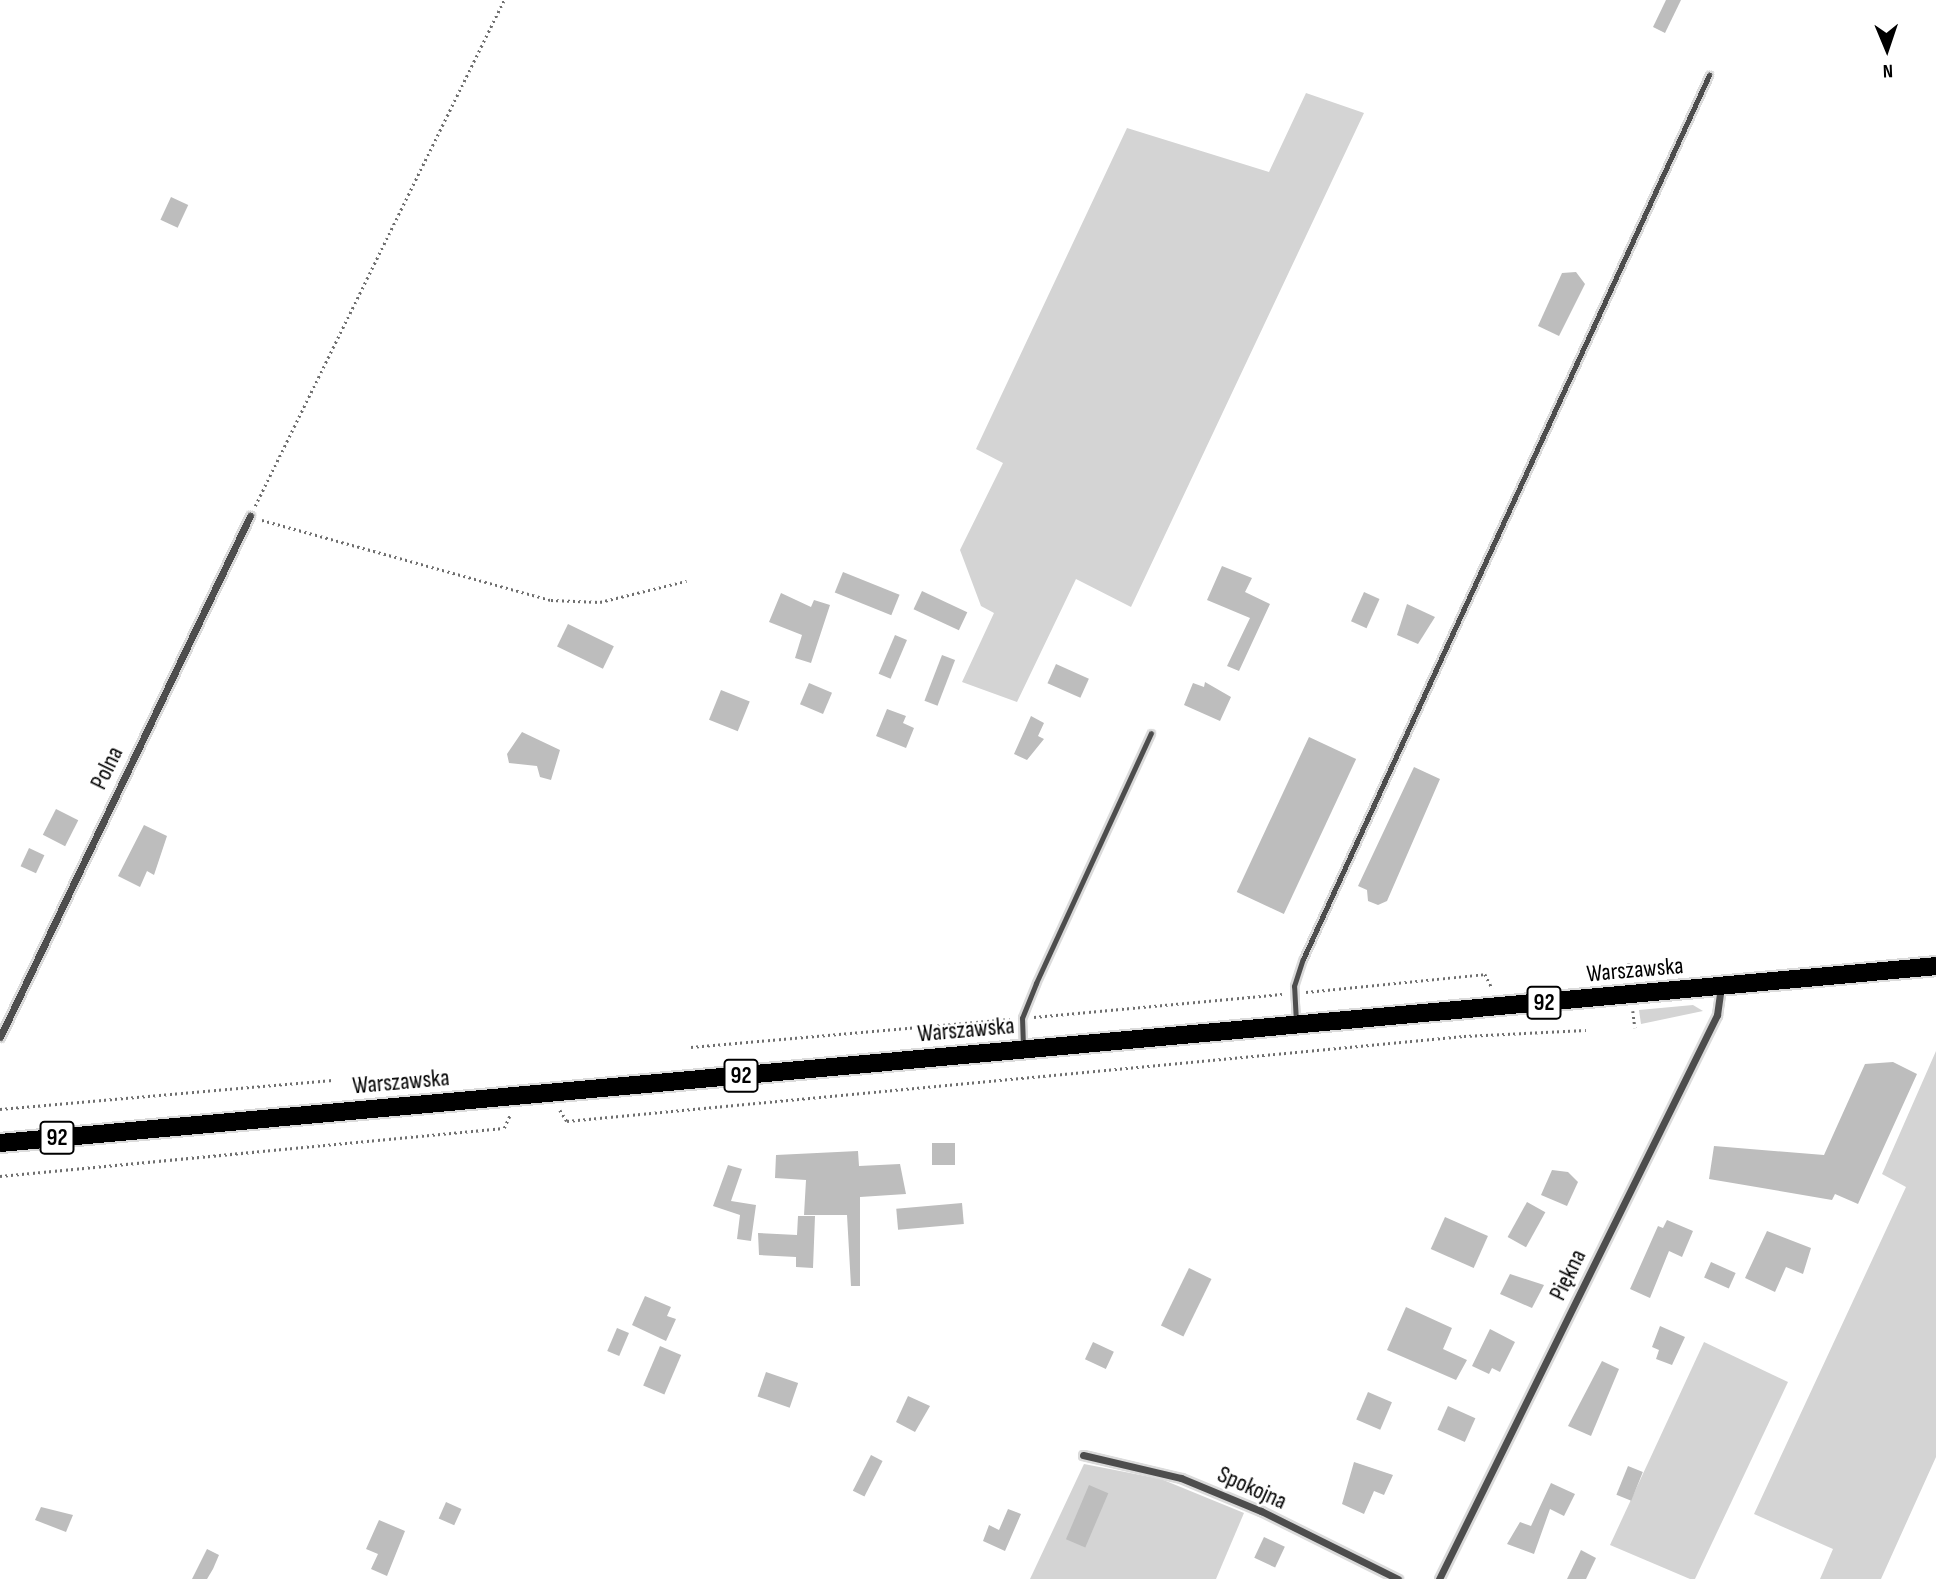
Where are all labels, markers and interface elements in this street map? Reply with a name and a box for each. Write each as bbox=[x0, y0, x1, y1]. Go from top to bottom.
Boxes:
north arrow bbox=[1852, 14, 1922, 84]
text: N bbox=[1882, 59, 1893, 82]
street label: Polna bbox=[84, 742, 130, 794]
street label: Warszawska bbox=[1585, 951, 1685, 989]
road number: 92 bbox=[1526, 984, 1562, 1022]
street label: Warszawska bbox=[916, 1011, 1016, 1049]
road number: 92 bbox=[724, 1056, 758, 1096]
street label: Warszawska bbox=[351, 1063, 451, 1101]
road number: 92 bbox=[40, 1119, 74, 1158]
street label: Piękna bbox=[1543, 1245, 1593, 1305]
street label: Spokojna bbox=[1213, 1460, 1291, 1516]

